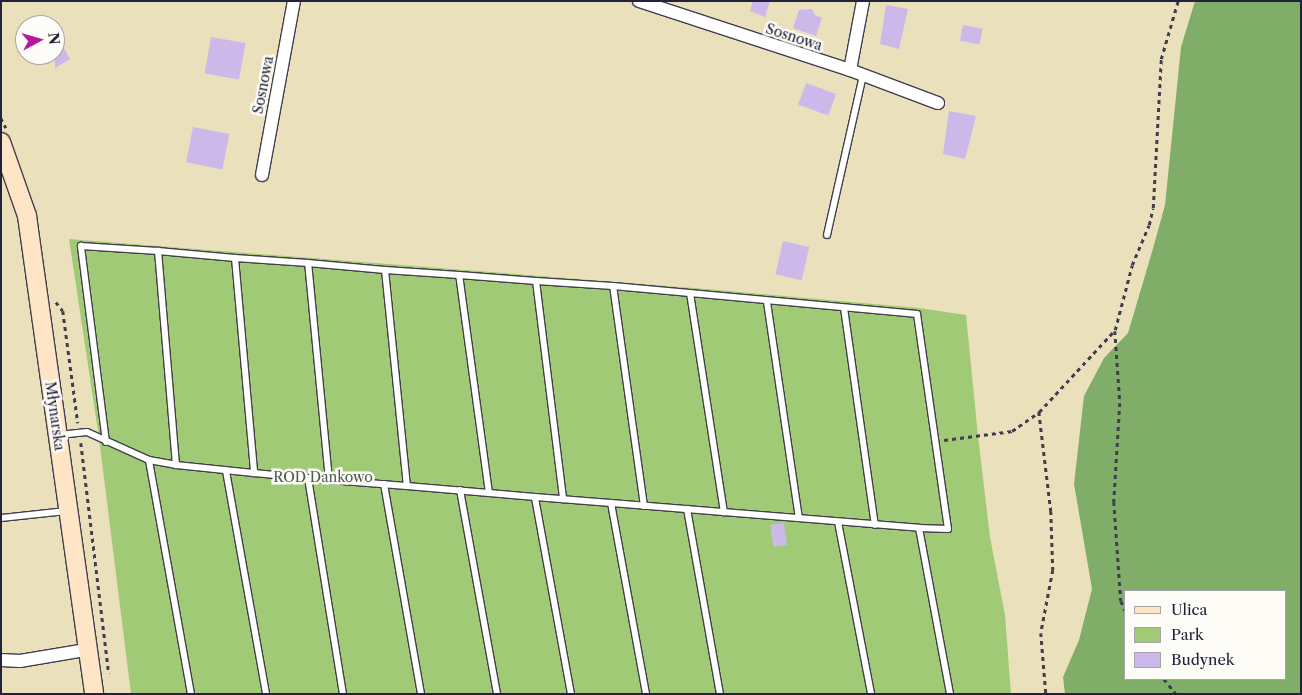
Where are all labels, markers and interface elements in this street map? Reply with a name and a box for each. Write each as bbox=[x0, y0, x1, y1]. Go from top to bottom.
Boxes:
north arrow bbox=[15, 15, 65, 65]
street label: Sosnowa bbox=[764, 20, 824, 54]
text: N bbox=[44, 32, 64, 46]
street label: Sosnowa bbox=[249, 55, 277, 115]
street label: Młynarska bbox=[42, 380, 68, 452]
park label: ROD Dankowo bbox=[273, 469, 373, 485]
legend bbox=[1124, 590, 1287, 680]
text: Ulica bbox=[1171, 600, 1207, 619]
text: Park bbox=[1171, 625, 1204, 644]
text: Budynek bbox=[1171, 650, 1235, 669]

